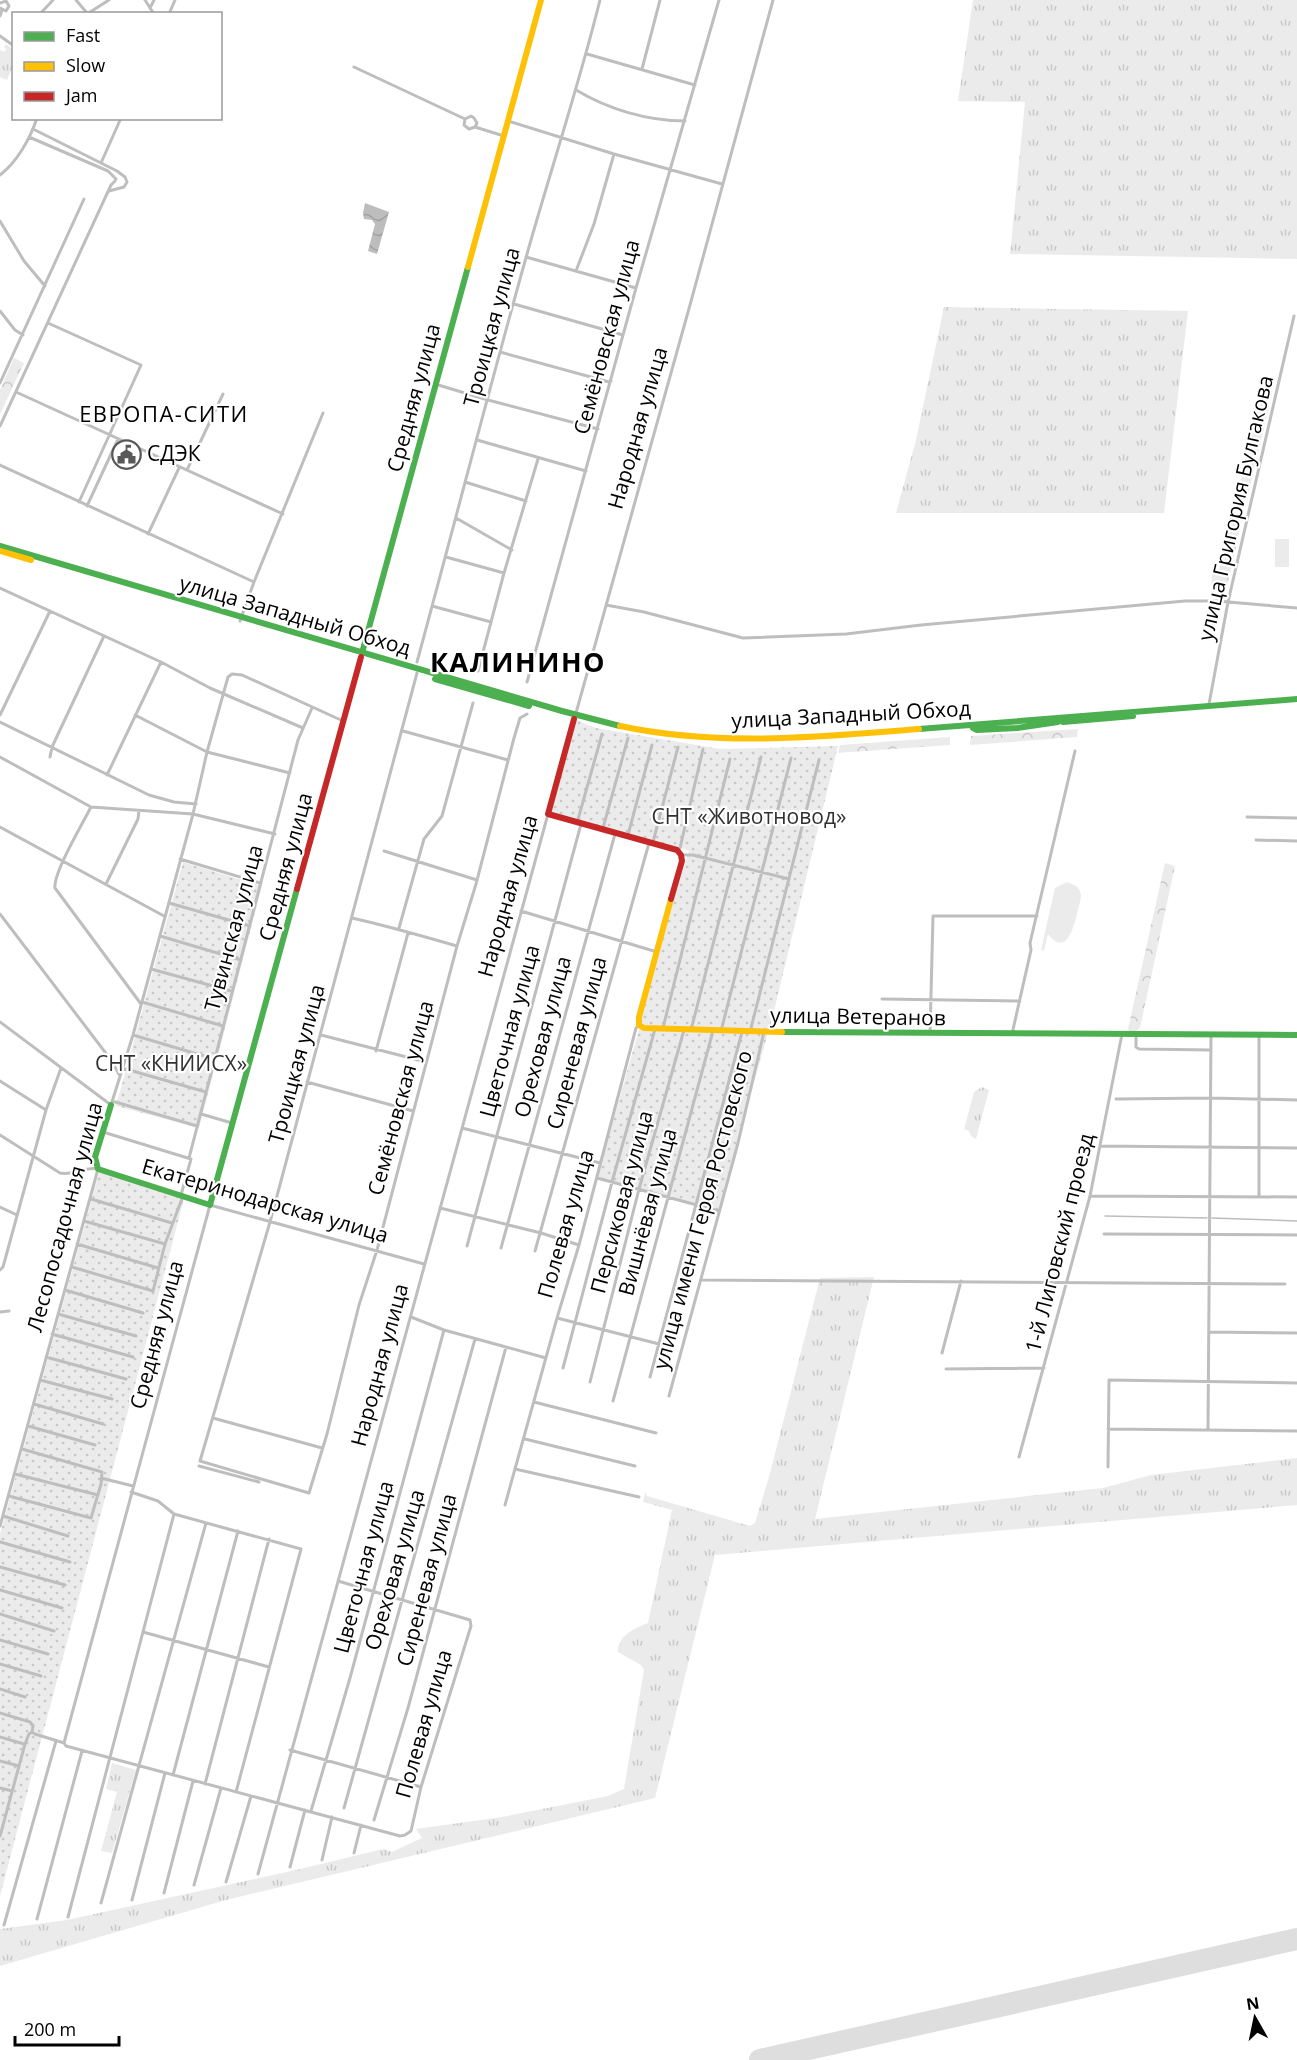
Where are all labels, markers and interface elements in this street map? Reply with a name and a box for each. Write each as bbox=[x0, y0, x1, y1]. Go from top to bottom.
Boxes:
legend bbox=[12, 12, 222, 120]
text: Fast bbox=[66, 23, 100, 47]
text: Slow bbox=[66, 53, 105, 77]
text: Jam bbox=[64, 83, 98, 107]
street label: Семёновская улица bbox=[567, 236, 646, 437]
street label: Троицкая улица bbox=[456, 244, 526, 410]
street label: Средняя улица bbox=[380, 320, 446, 475]
street label: Народная улица bbox=[601, 343, 674, 512]
street label: улица Григория Булгакова bbox=[1191, 372, 1279, 643]
district label: ЕВРОПА-СИТИ bbox=[79, 398, 249, 428]
public building icon: СДЭК bbox=[110, 438, 142, 470]
place label: СДЭК bbox=[147, 439, 201, 467]
street label: улица Западный Обход bbox=[176, 569, 414, 662]
district label: КАЛИНИНО bbox=[430, 643, 606, 680]
street label: улица Западный Обход bbox=[731, 694, 971, 734]
street label: Средняя улица bbox=[252, 789, 318, 944]
park label: СНТ «Животновод» bbox=[652, 802, 846, 830]
street label: Народная улица bbox=[471, 811, 544, 980]
street label: Тувинская улица bbox=[197, 841, 269, 1014]
street label: Цветочная улица bbox=[473, 941, 546, 1120]
street label: Ореховая улица bbox=[507, 953, 577, 1121]
street label: Сиреневая улица bbox=[539, 953, 613, 1132]
street label: Троицкая улица bbox=[261, 981, 331, 1147]
street label: Семёновская улица bbox=[361, 997, 440, 1198]
street label: улица Ветеранов bbox=[770, 1000, 946, 1032]
street label: улица имени Героя Ростовского bbox=[646, 1047, 758, 1372]
park label: СНТ «КНИИСХ» bbox=[95, 1049, 247, 1077]
street label: Лесопосадочная улица bbox=[20, 1099, 108, 1335]
street label: Персиковая улица bbox=[583, 1107, 659, 1296]
street label: Вишнёвая улица bbox=[611, 1125, 683, 1299]
street label: 1-й Лиговский проезд bbox=[1018, 1130, 1100, 1355]
street label: Полевая улица bbox=[530, 1146, 600, 1301]
street label: Екатеринодарская улица bbox=[139, 1151, 392, 1249]
street label: Средняя улица bbox=[123, 1257, 189, 1412]
street label: Народная улица bbox=[344, 1280, 414, 1449]
street label: Цветочная улица bbox=[327, 1477, 400, 1656]
street label: Ореховая улица bbox=[358, 1486, 430, 1653]
street label: Сиреневая улица bbox=[389, 1490, 463, 1669]
street label: Полевая улица bbox=[388, 1646, 458, 1801]
north arrow bbox=[1225, 1988, 1285, 2048]
text: N bbox=[1245, 1991, 1261, 2015]
scale bar bbox=[15, 2009, 118, 2047]
text: 200 m bbox=[24, 2017, 76, 2041]

